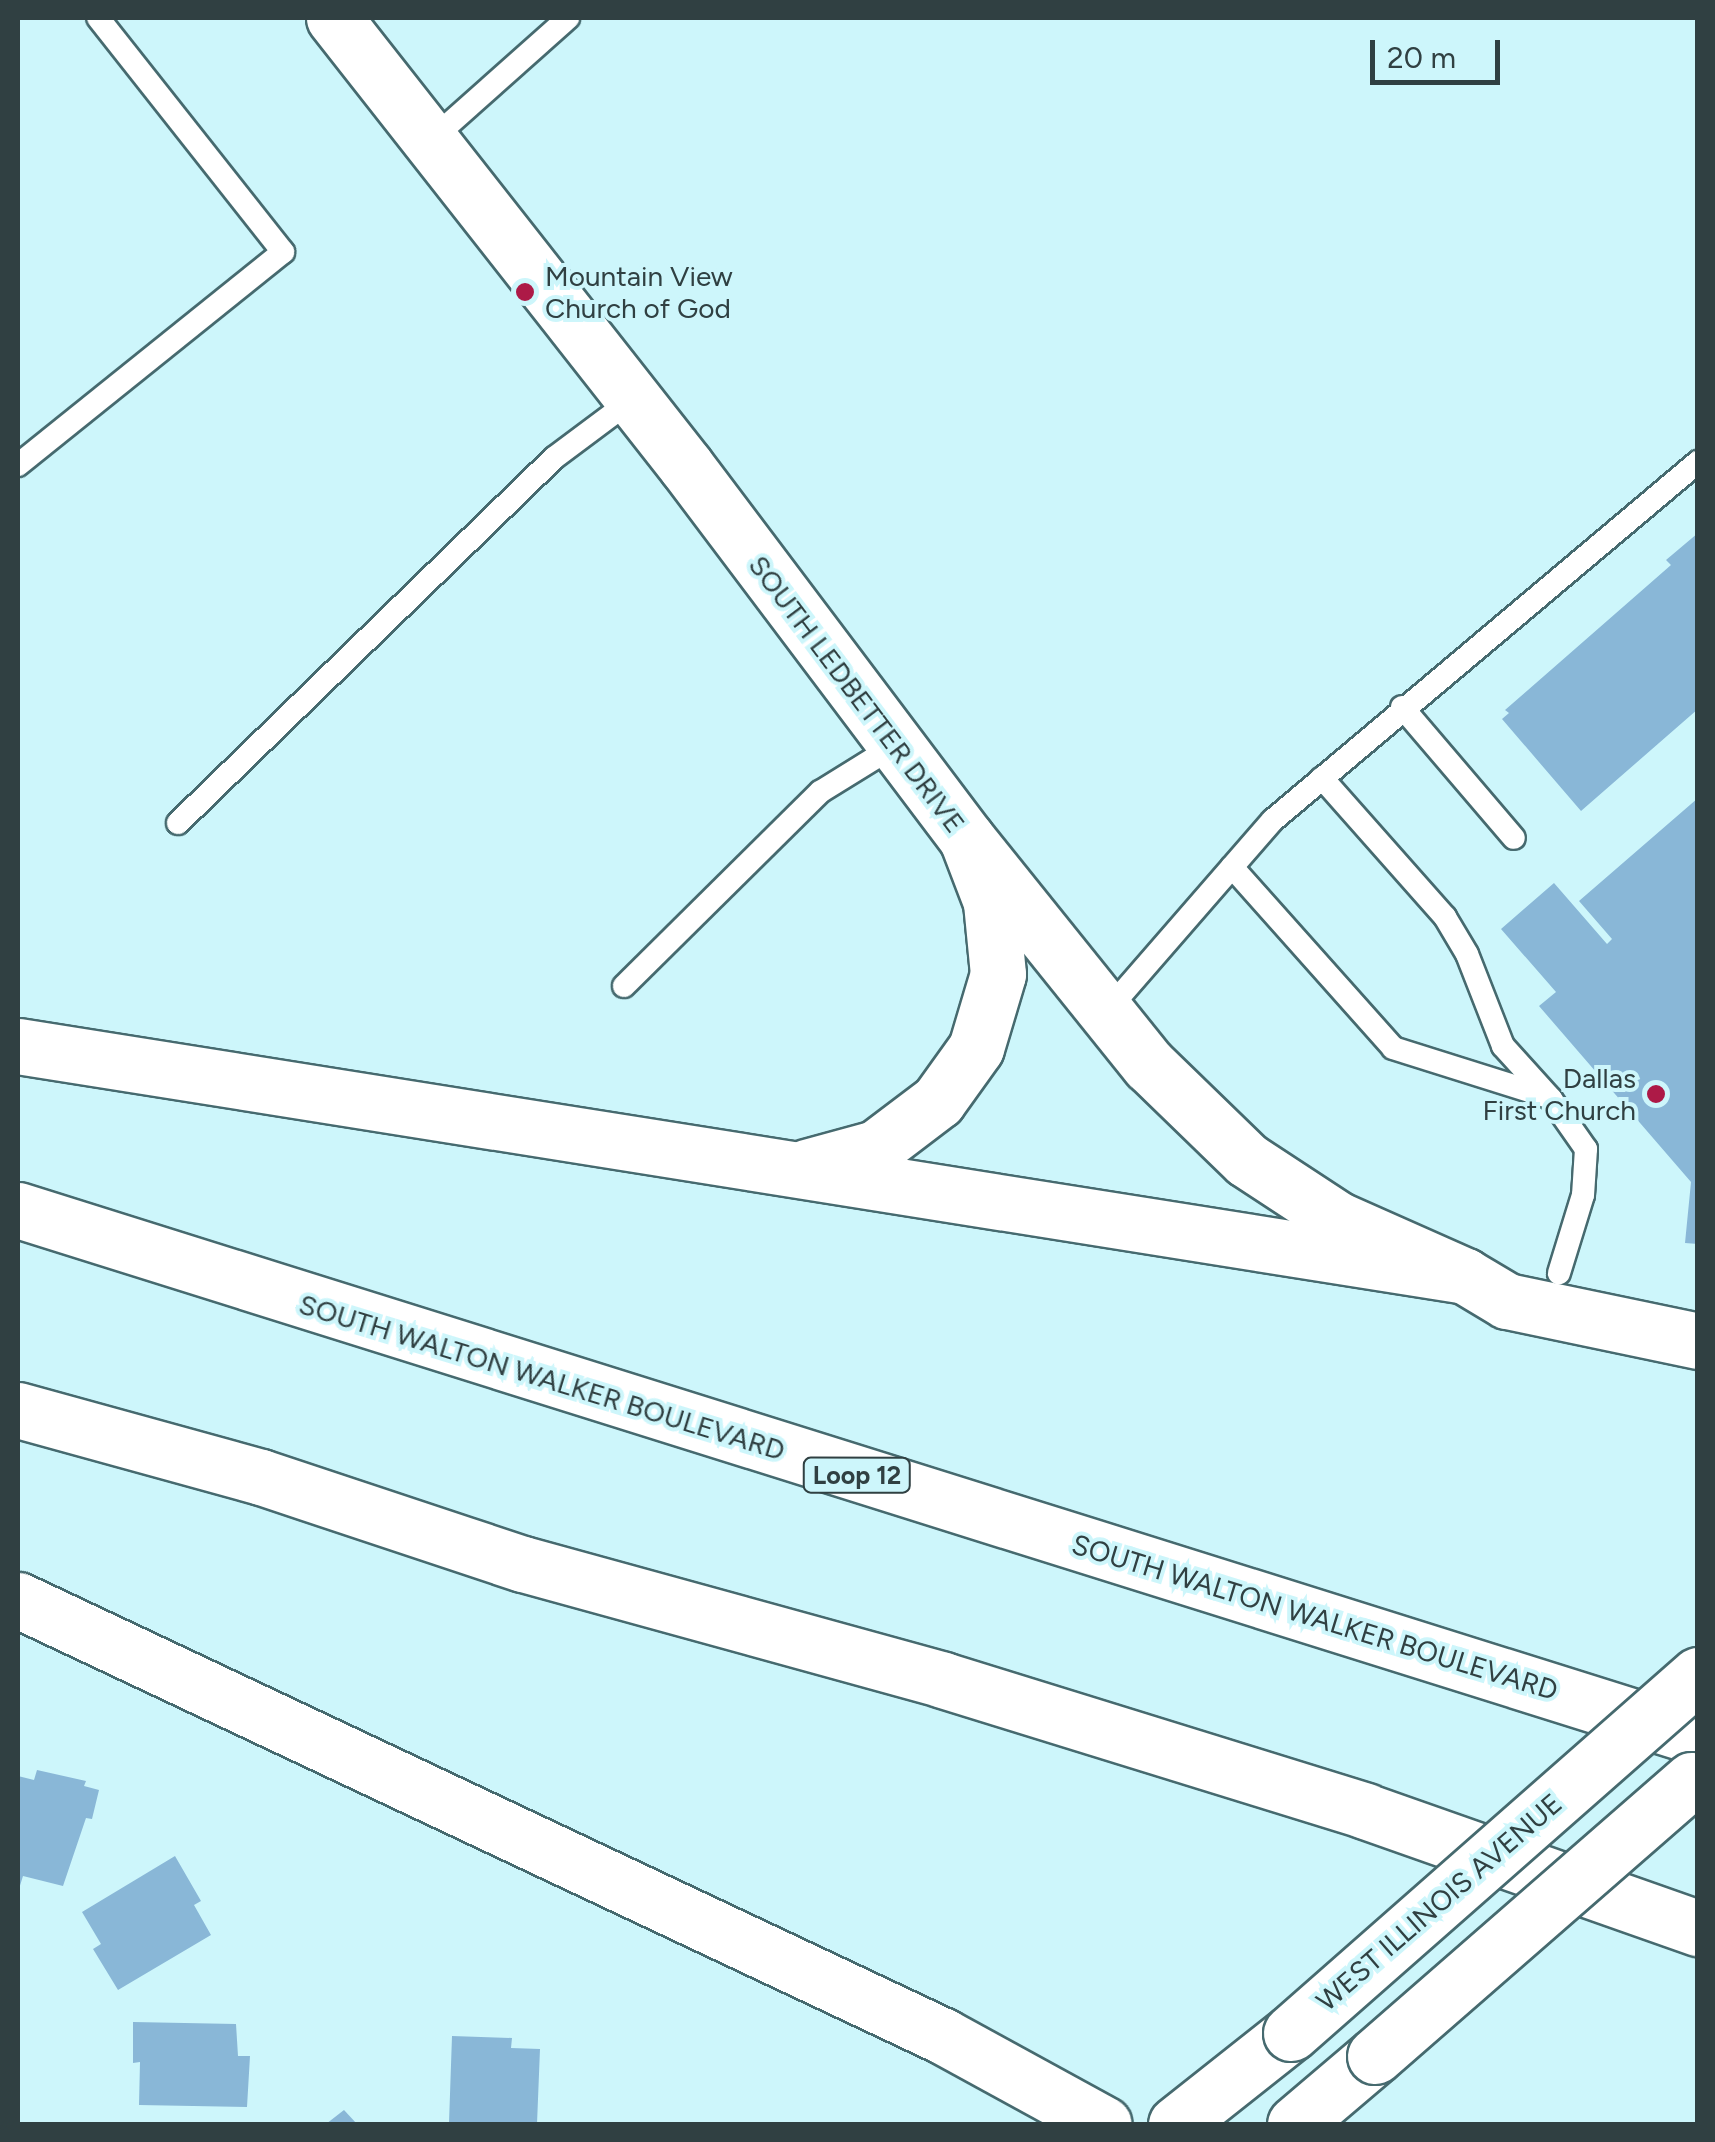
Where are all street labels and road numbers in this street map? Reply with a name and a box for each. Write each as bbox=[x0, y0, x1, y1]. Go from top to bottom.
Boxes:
street label: SOUTH LEDBETTER DRIVE bbox=[742, 549, 972, 839]
street label: SOUTH WALTON WALKER BOULEVARD bbox=[295, 1287, 789, 1467]
road number: Loop 12 bbox=[802, 1455, 912, 1495]
street label: SOUTH WALTON WALKER BOULEVARD bbox=[1068, 1527, 1562, 1707]
street label: WEST ILLINOIS AVENUE bbox=[1309, 1786, 1569, 2018]

